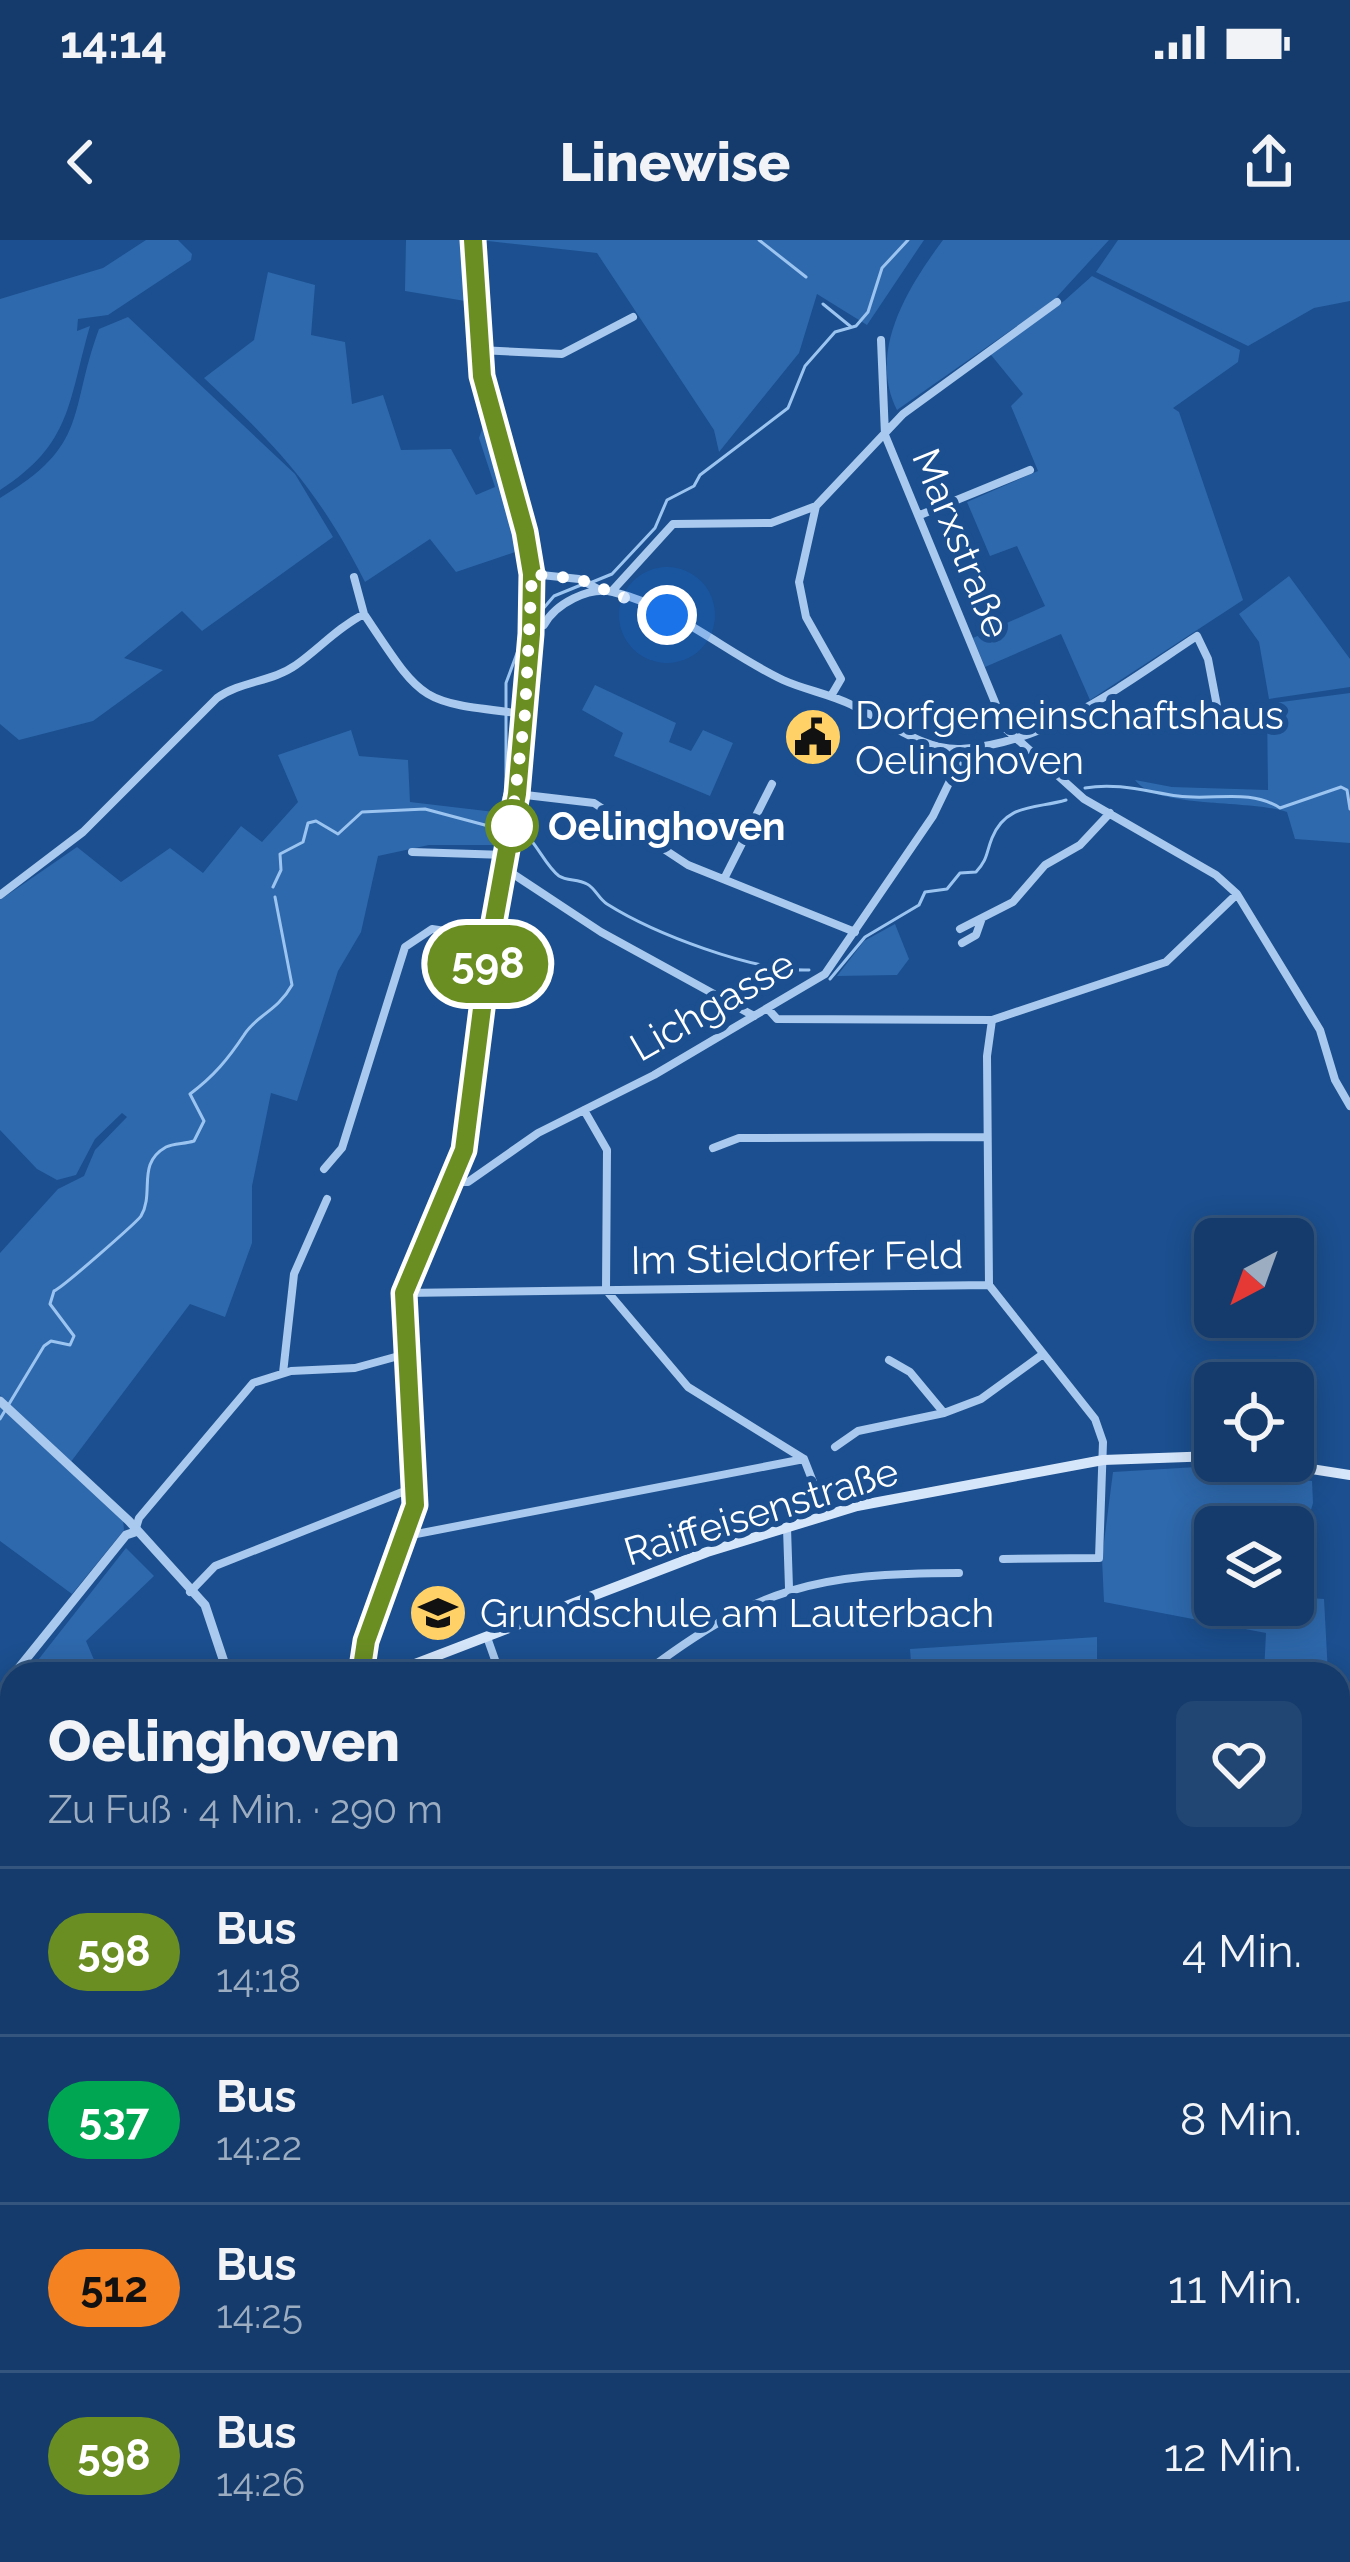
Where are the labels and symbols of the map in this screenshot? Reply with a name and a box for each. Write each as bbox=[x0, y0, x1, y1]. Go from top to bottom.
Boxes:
street label: Marxstraße bbox=[903, 442, 1021, 644]
your location bbox=[637, 585, 697, 645]
place label: Dorfgemeinschaftshaus Oelinghoven bbox=[855, 692, 1284, 783]
public building icon: Dorfgemeinschaftshaus Oelinghoven bbox=[782, 706, 844, 768]
marker: Oelinghoven bbox=[487, 801, 537, 851]
place label: Oelinghoven bbox=[548, 803, 786, 849]
line badge: 598 bbox=[419, 925, 557, 1003]
street label: Lichgasse bbox=[622, 940, 802, 1070]
north arrow bbox=[1194, 1218, 1314, 1338]
street label: Im Stieldorfer Feld bbox=[630, 1231, 964, 1283]
street label: Raiffeisenstraße bbox=[618, 1447, 904, 1575]
school or university icon: Grundschule am Lauterbach bbox=[407, 1582, 469, 1644]
place label: Grundschule am Lauterbach bbox=[480, 1590, 994, 1636]

